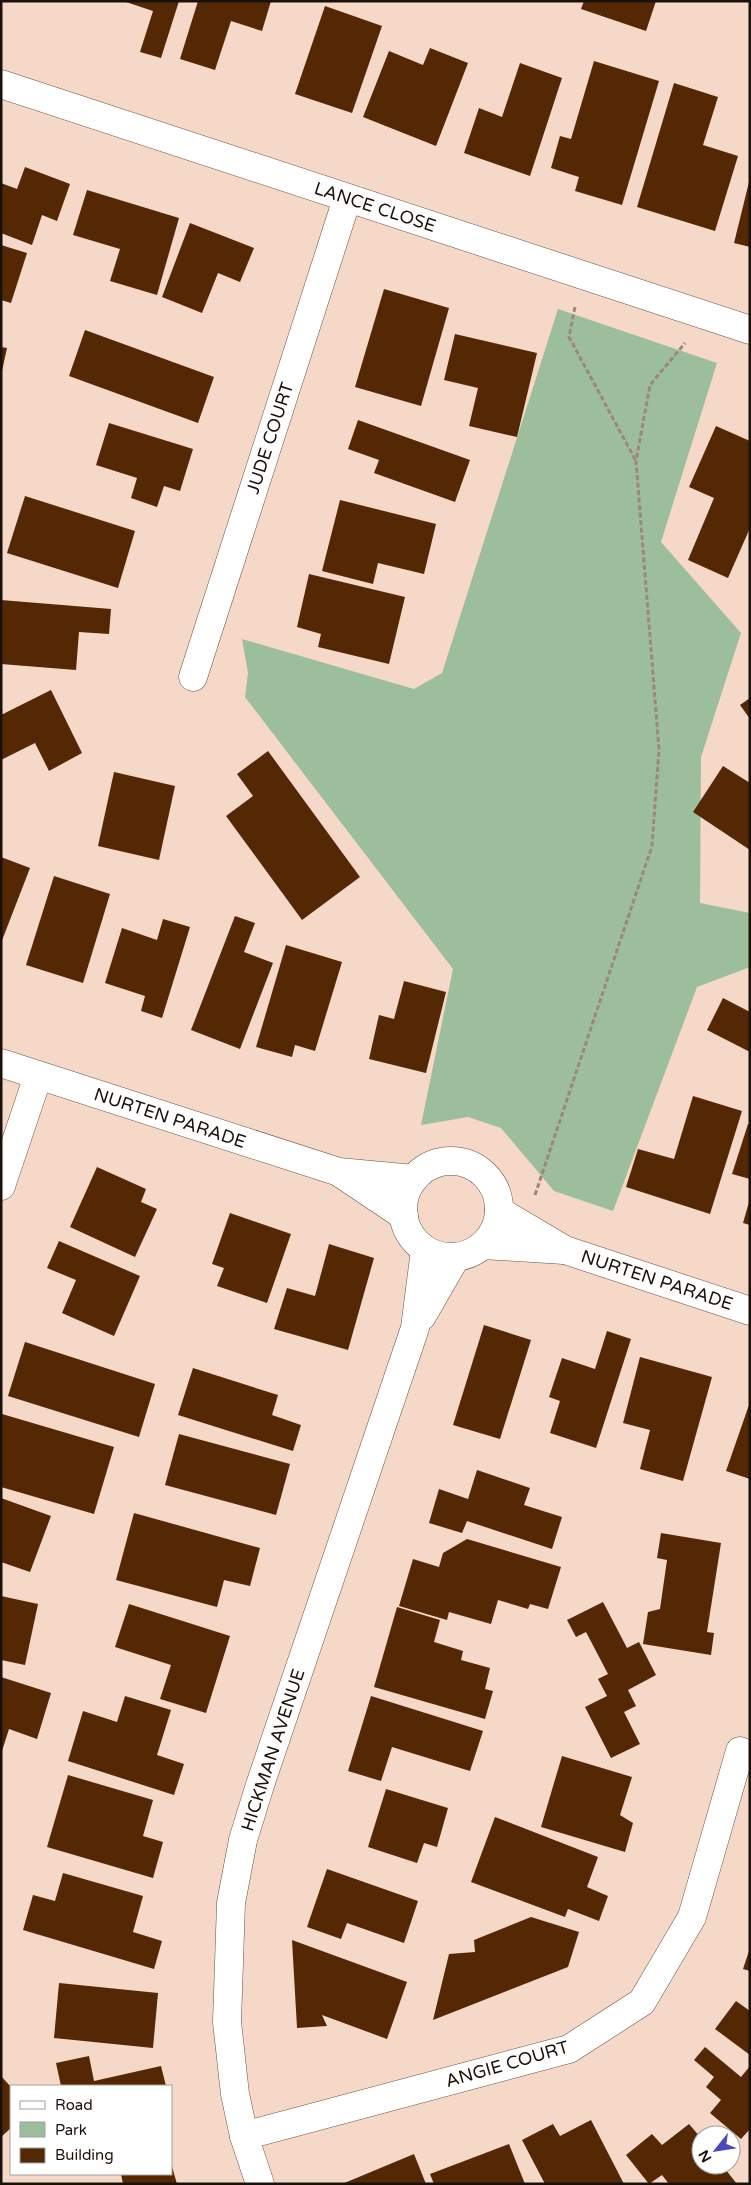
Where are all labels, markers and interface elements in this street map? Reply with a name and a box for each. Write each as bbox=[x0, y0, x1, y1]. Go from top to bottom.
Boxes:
street label: LANCE CLOSE bbox=[311, 177, 439, 237]
street label: JUDE COURT bbox=[242, 379, 298, 497]
street label: NURTEN PARADE bbox=[91, 1083, 249, 1153]
street label: NURTEN PARADE bbox=[578, 1245, 736, 1315]
street label: HICKMAN AVENUE bbox=[236, 1666, 310, 1834]
street label: ANGIE COURT bbox=[443, 2036, 571, 2092]
legend bbox=[10, 2085, 172, 2175]
text: Road bbox=[55, 2096, 93, 2114]
text: Park bbox=[55, 2121, 87, 2139]
north arrow bbox=[691, 2125, 741, 2175]
text: Building bbox=[55, 2146, 114, 2164]
text: N bbox=[695, 2147, 715, 2165]

